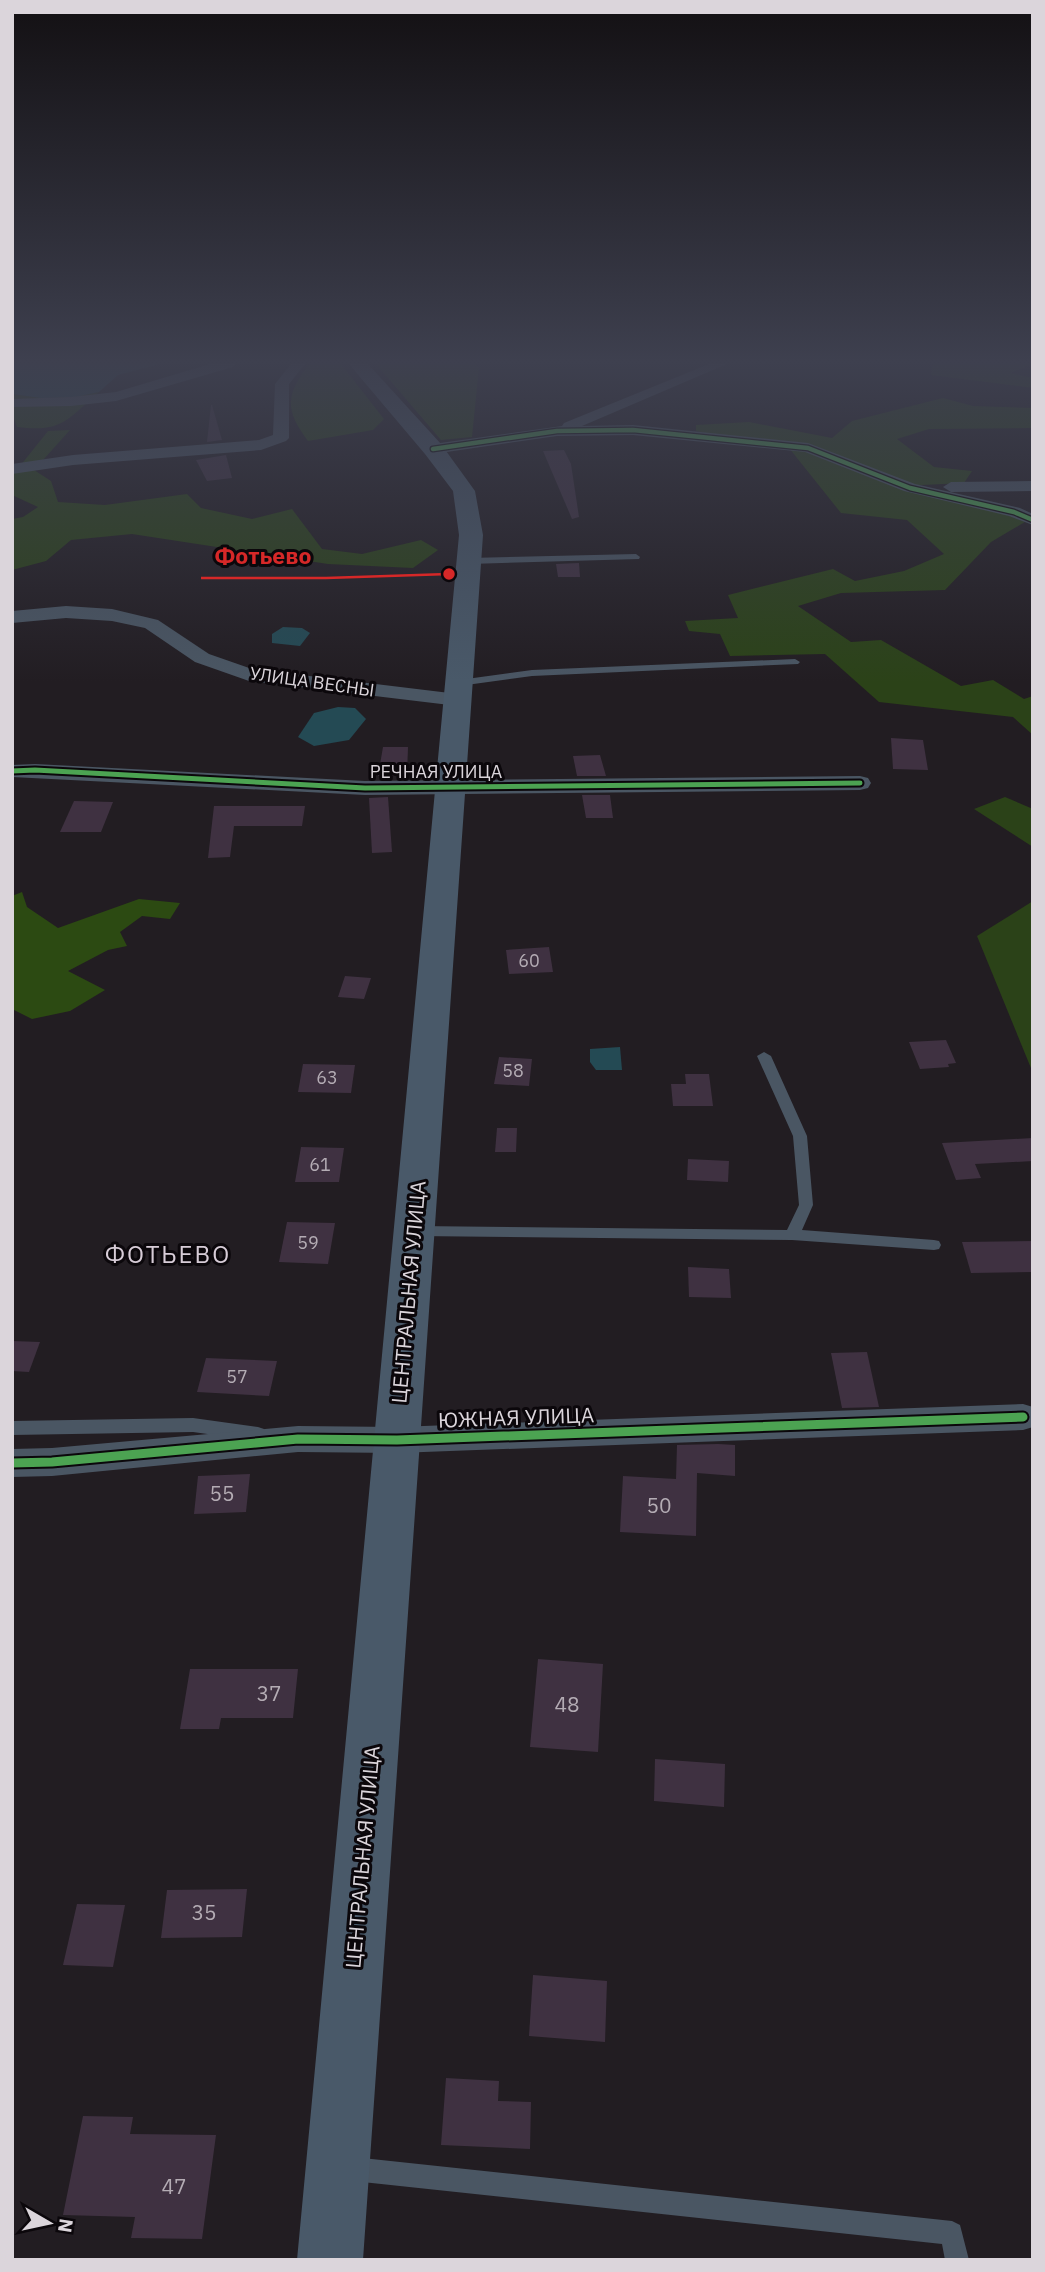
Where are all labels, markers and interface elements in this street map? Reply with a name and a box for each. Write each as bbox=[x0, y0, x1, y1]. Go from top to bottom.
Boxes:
callout: Фотьево bbox=[201, 534, 326, 578]
text: Фотьево bbox=[214, 540, 312, 570]
street label: УЛИЦА ВЕСНЫ bbox=[248, 661, 376, 702]
street label: РЕЧНАЯ УЛИЦА bbox=[370, 760, 503, 783]
house number: 60 bbox=[518, 949, 540, 972]
house number: 58 bbox=[502, 1059, 524, 1082]
house number: 63 bbox=[316, 1066, 338, 1089]
house number: 61 bbox=[309, 1153, 331, 1176]
street label: ЦЕНТРАЛЬНАЯ УЛИЦА bbox=[384, 1179, 432, 1405]
house number: 59 bbox=[297, 1231, 319, 1254]
district label: ФОТЬЕВО bbox=[105, 1238, 231, 1270]
house number: 57 bbox=[226, 1365, 248, 1388]
street label: ЮЖНАЯ УЛИЦА bbox=[437, 1400, 595, 1434]
house number: 55 bbox=[209, 1479, 235, 1507]
house number: 50 bbox=[646, 1491, 672, 1519]
house number: 37 bbox=[256, 1679, 282, 1707]
house number: 48 bbox=[554, 1690, 580, 1718]
street label: ЦЕНТРАЛЬНАЯ УЛИЦА bbox=[338, 1744, 386, 1970]
house number: 35 bbox=[191, 1898, 217, 1926]
house number: 47 bbox=[161, 2172, 187, 2200]
north arrow bbox=[14, 2188, 84, 2258]
text: N bbox=[53, 2217, 79, 2234]

